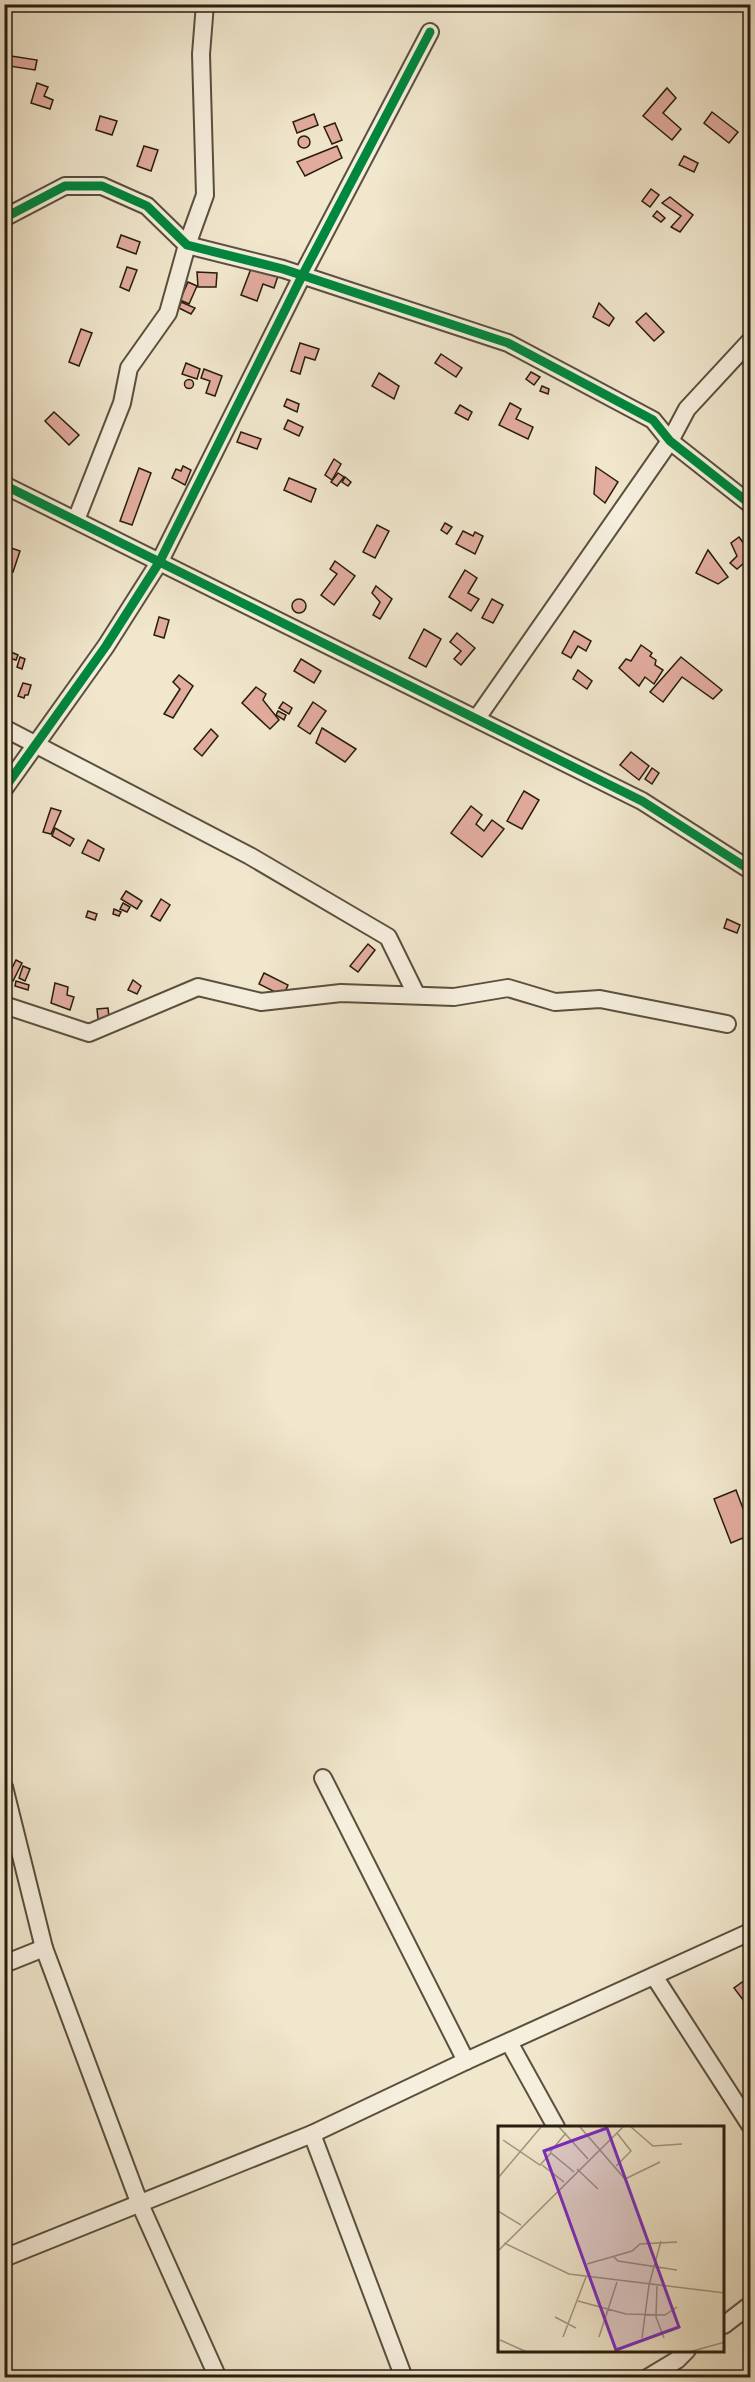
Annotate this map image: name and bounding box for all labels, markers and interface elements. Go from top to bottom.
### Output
inset map [498,2126,725,2352]

